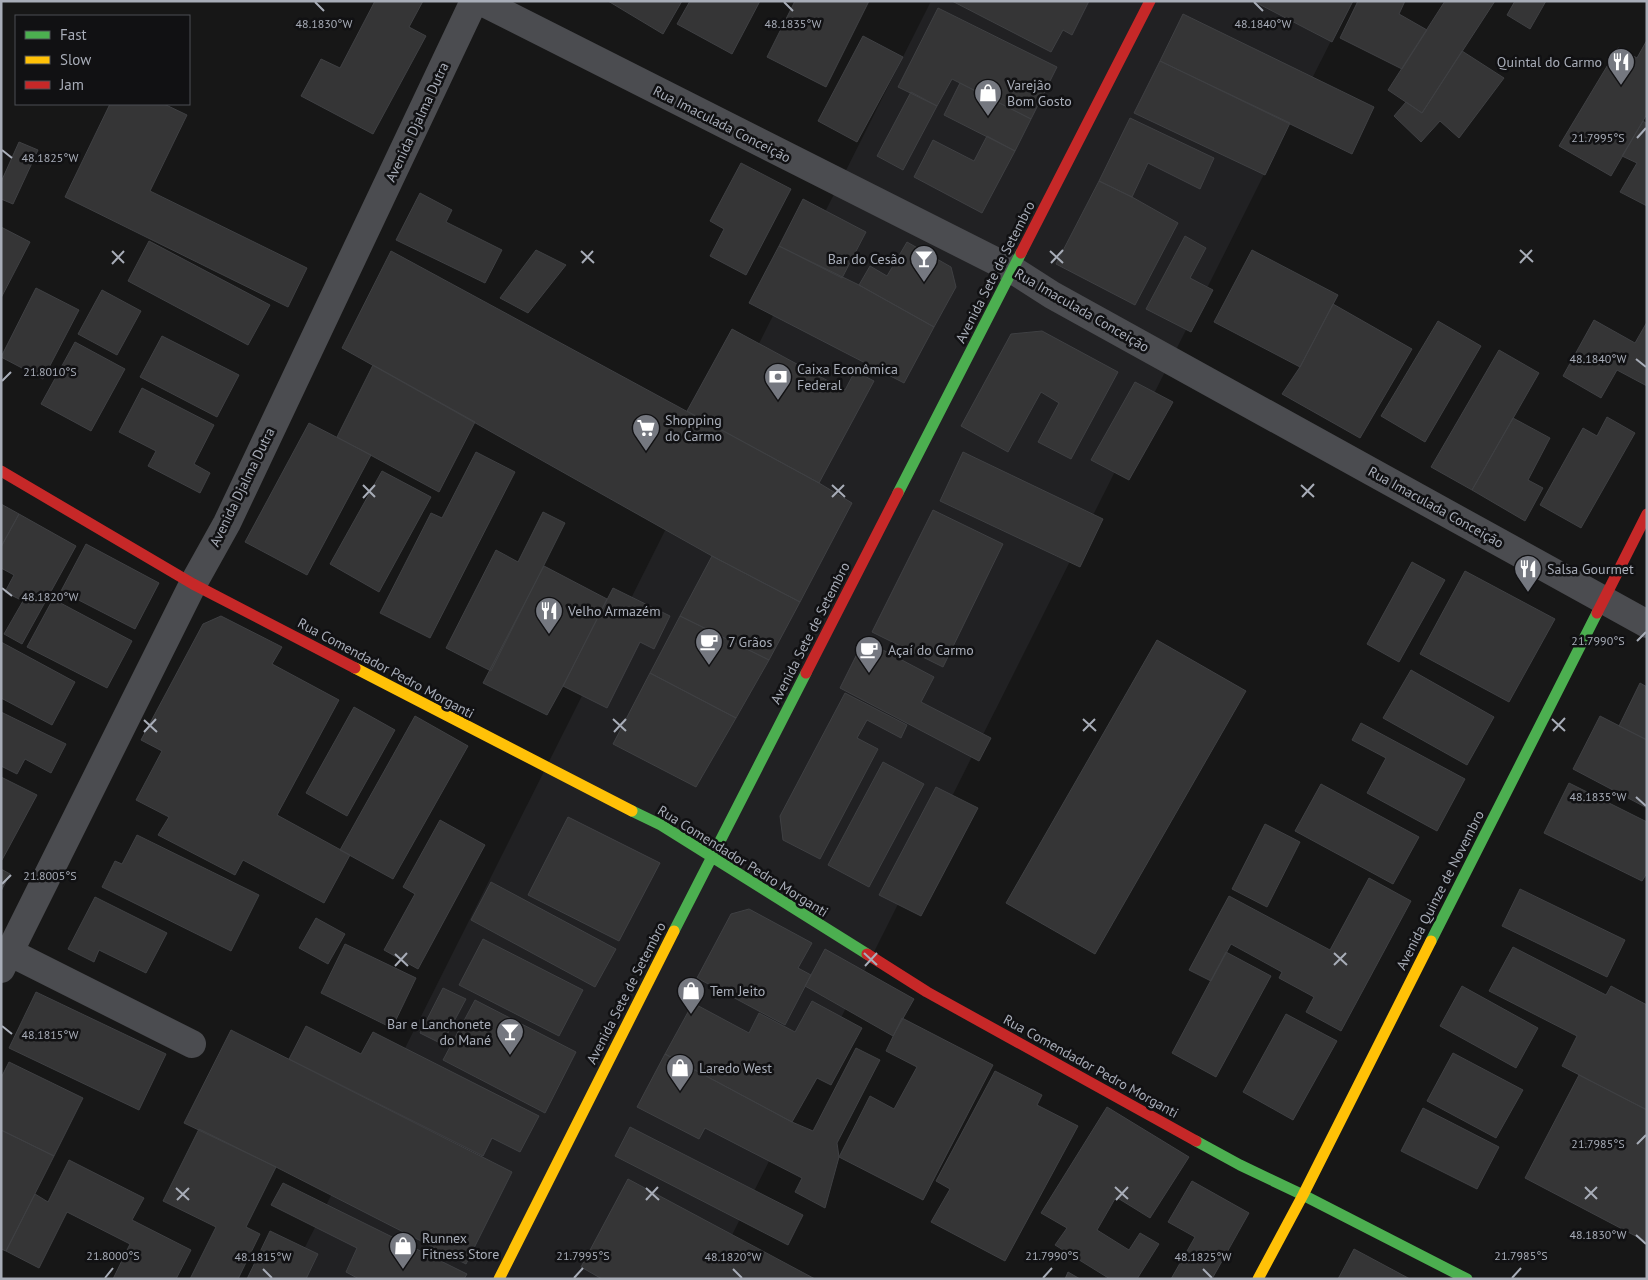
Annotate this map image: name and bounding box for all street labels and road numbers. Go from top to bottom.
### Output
street label: Avenida Djalma Dutra [381,59,453,185]
street label: Rua Imaculada Conceição [650,81,794,167]
street label: Avenida Sete de Setembro [951,198,1039,346]
street label: Rua Imaculada Conceição [1012,264,1152,356]
street label: Avenida Djalma Dutra [205,425,279,549]
street label: Rua Imaculada Conceição [1365,462,1507,552]
street label: Avenida Sete de Setembro [766,559,854,707]
street label: Rua Comendador Pedro Morganti [295,614,477,722]
street label: Rua Comendador Pedro Morganti [654,801,832,921]
street label: Avenida Quinze de Novembro [1392,807,1488,973]
street label: Avenida Sete de Setembro [582,919,670,1067]
street label: Rua Comendador Pedro Morganti [1000,1010,1182,1122]

